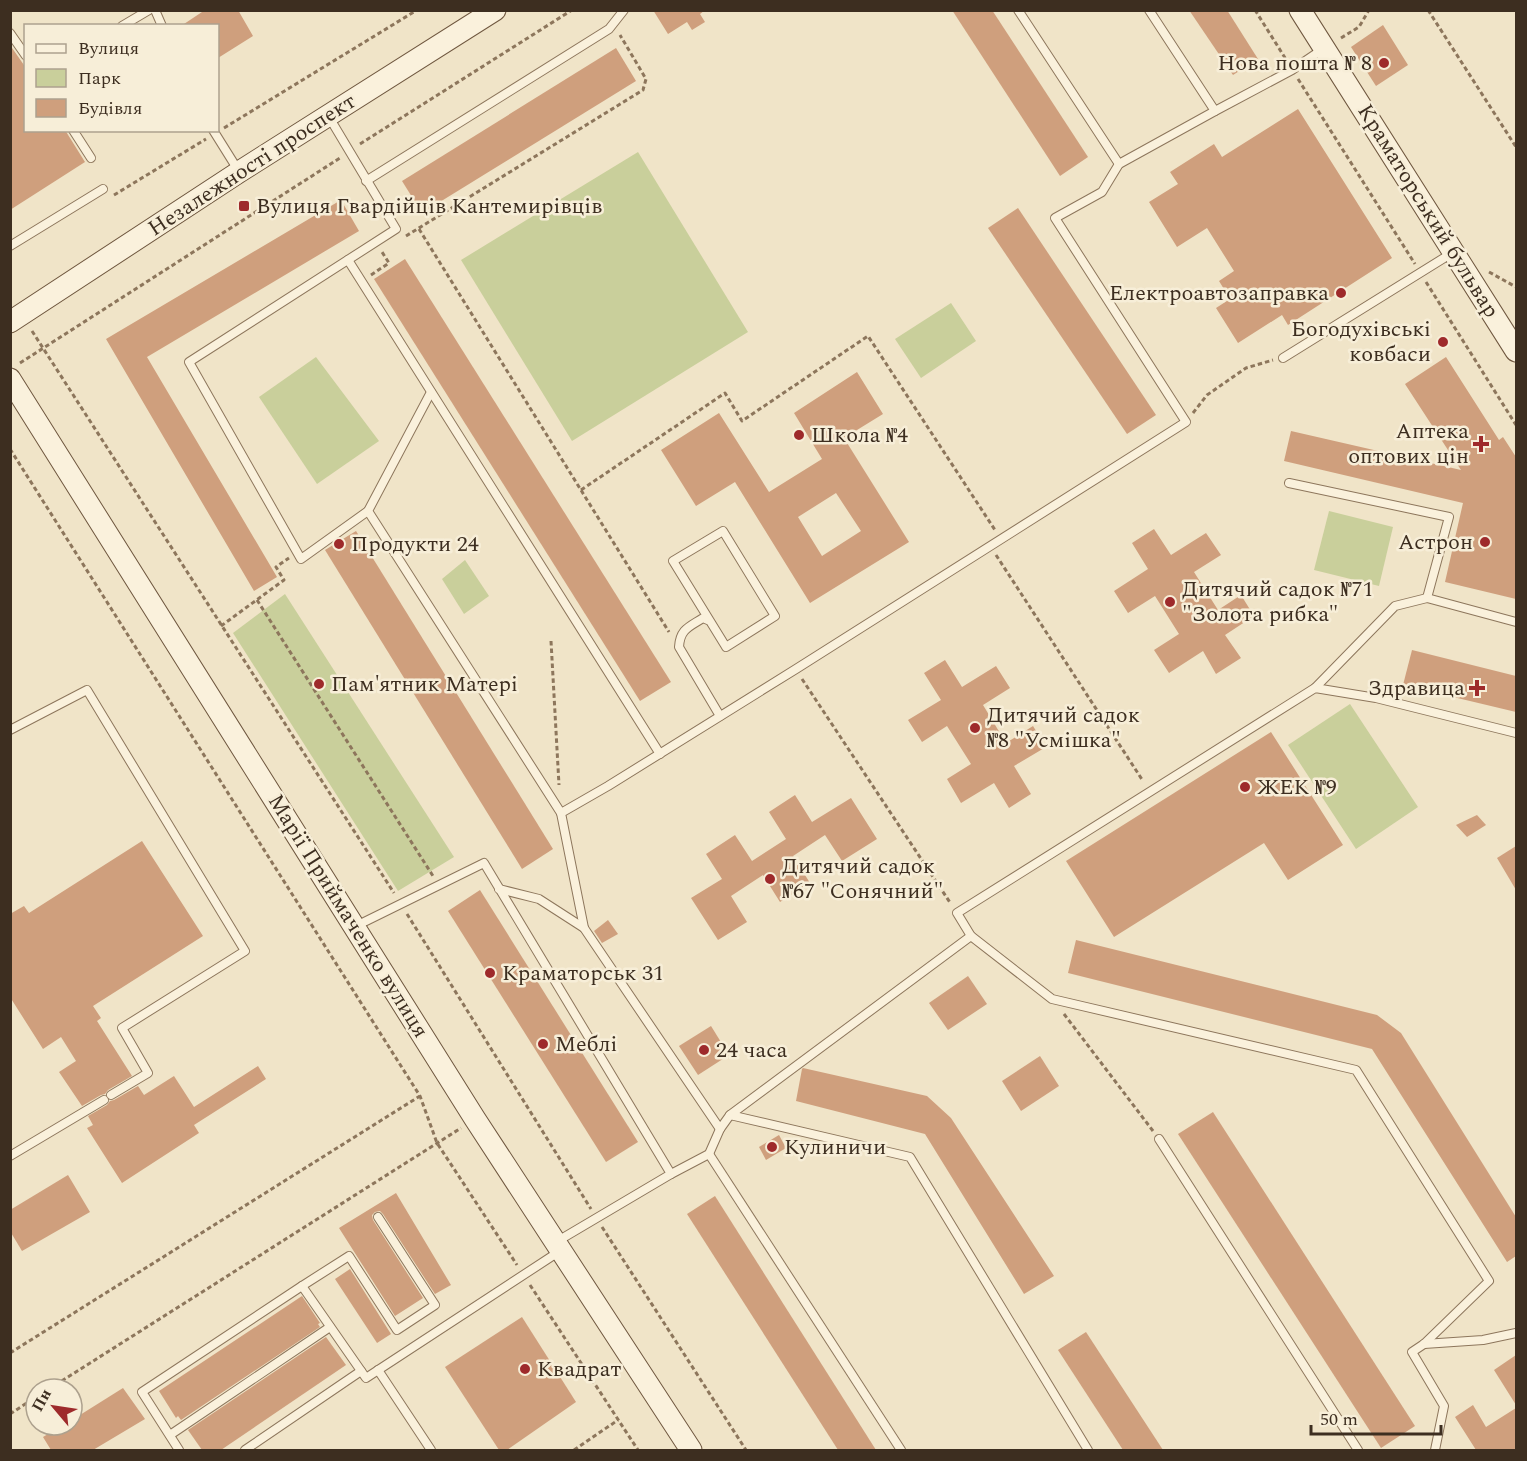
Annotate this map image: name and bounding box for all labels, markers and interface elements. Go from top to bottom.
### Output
legend [24,24,219,132]
text: Вулиця [78,35,139,62]
place label: Нова пошта № 8 [1217,47,1372,80]
marker: Нова пошта № 8 [1377,56,1391,70]
text: Парк [78,65,121,92]
street label: Незалежності проспект [141,85,363,245]
text: Будівля [78,95,142,122]
street label: Краматорський бульвар [1349,98,1507,324]
place label: Вулиця Гвардійців Кантемирівців [256,190,602,223]
marker: Вулиця Гвардійців Кантемирівців [237,199,251,213]
place label: Електроавтозаправка [1109,277,1329,310]
marker: Електроавтозаправка [1334,286,1348,300]
place label: Богодухівські ковбаси [1291,313,1431,371]
marker: Богодухівські ковбаси [1436,335,1450,349]
place label: Аптека оптових цін [1348,415,1469,473]
place label: Школа №4 [811,419,908,452]
marker: Школа №4 [792,428,806,442]
marker: Аптека оптових цін [1474,437,1488,451]
place label: Астрон [1398,526,1473,559]
place label: Продукти 24 [351,528,479,561]
marker: Астрон [1478,535,1492,549]
marker: Продукти 24 [332,537,346,551]
place label: Дитячий садок №71 "Золота рибка" [1182,573,1373,631]
marker: Дитячий садок №71 "Золота рибка" [1163,595,1177,609]
place label: Пам'ятник Матері [331,668,518,701]
place label: Здравица [1368,672,1465,705]
marker: Пам'ятник Матері [312,677,326,691]
marker: Здравица [1470,681,1484,695]
place label: Дитячий садок №8 "Усмішка" [987,699,1140,757]
marker: Дитячий садок №8 "Усмішка" [968,721,982,735]
place label: ЖЕК №9 [1257,771,1337,804]
marker: ЖЕК №9 [1238,780,1252,794]
street label: Марії Приймаченко вулиця [259,788,437,1044]
place label: Дитячий садок №67 "Сонячний" [782,850,944,908]
marker: Дитячий садок №67 "Сонячний" [763,872,777,886]
place label: Краматорськ 31 [502,957,664,990]
marker: Краматорськ 31 [483,966,497,980]
place label: Меблі [555,1028,617,1061]
place label: 24 часа [716,1034,788,1067]
marker: Меблі [536,1037,550,1051]
marker: 24 часа [697,1043,711,1057]
place label: Кулиничи [784,1131,886,1164]
marker: Кулиничи [765,1140,779,1154]
place label: Квадрат [537,1353,621,1386]
marker: Квадрат [518,1362,532,1376]
north arrow [24,1377,84,1437]
text: Пн [26,1384,58,1416]
scale bar [1311,1398,1442,1436]
text: 50 m [1320,1406,1358,1433]

